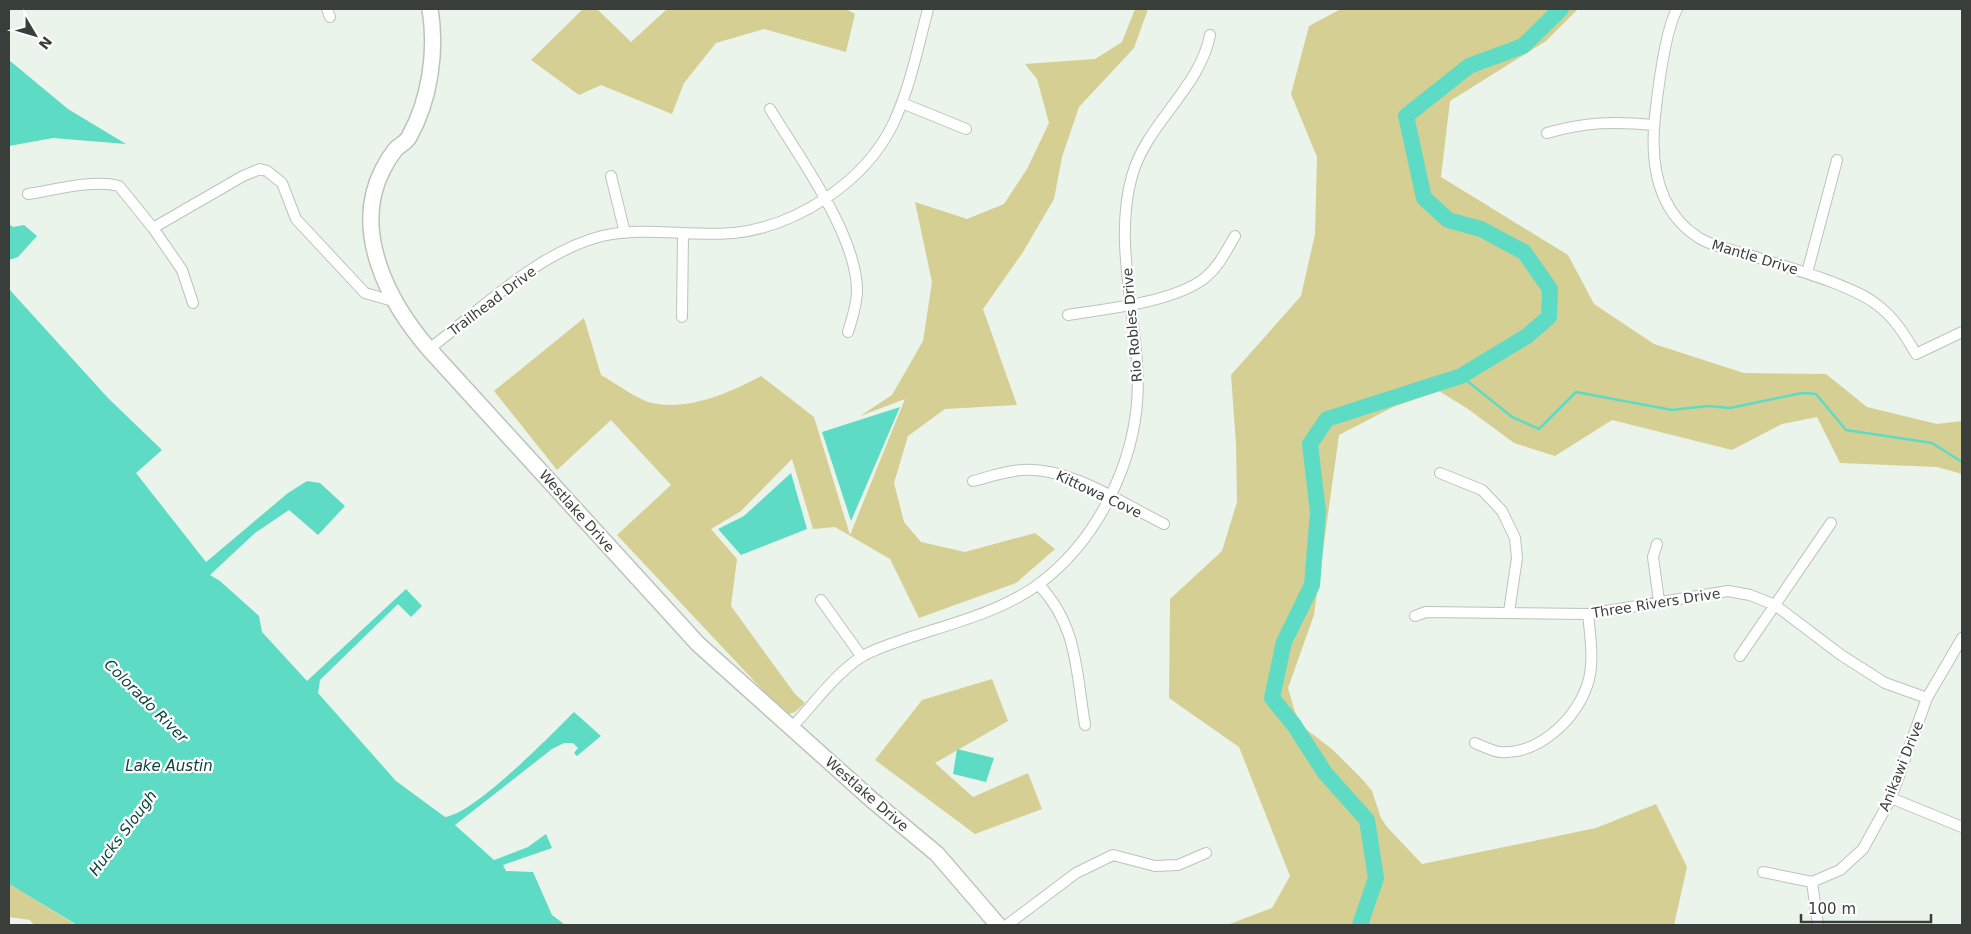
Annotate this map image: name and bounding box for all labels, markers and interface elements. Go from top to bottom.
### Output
north arrow [10,10,60,60]
text: N [35,33,55,53]
street label: Mantle Drive [1710,236,1800,278]
street label: Trailhead Drive [444,263,539,340]
street label: Rio Robles Drive [1119,267,1145,383]
street label: Westlake Drive [536,467,618,555]
street label: Kittowa Cove [1054,467,1144,521]
street label: Three Rivers Drive [1590,585,1721,621]
water label: Colorado River [101,656,192,747]
street label: Anikawi Drive [1876,719,1926,813]
street label: Westlake Drive [822,754,912,834]
water label: Lake Austin [125,757,213,775]
water label: Hucks Slough [85,787,161,879]
scale bar [1801,892,1931,924]
text: 100 m [1808,900,1856,918]

